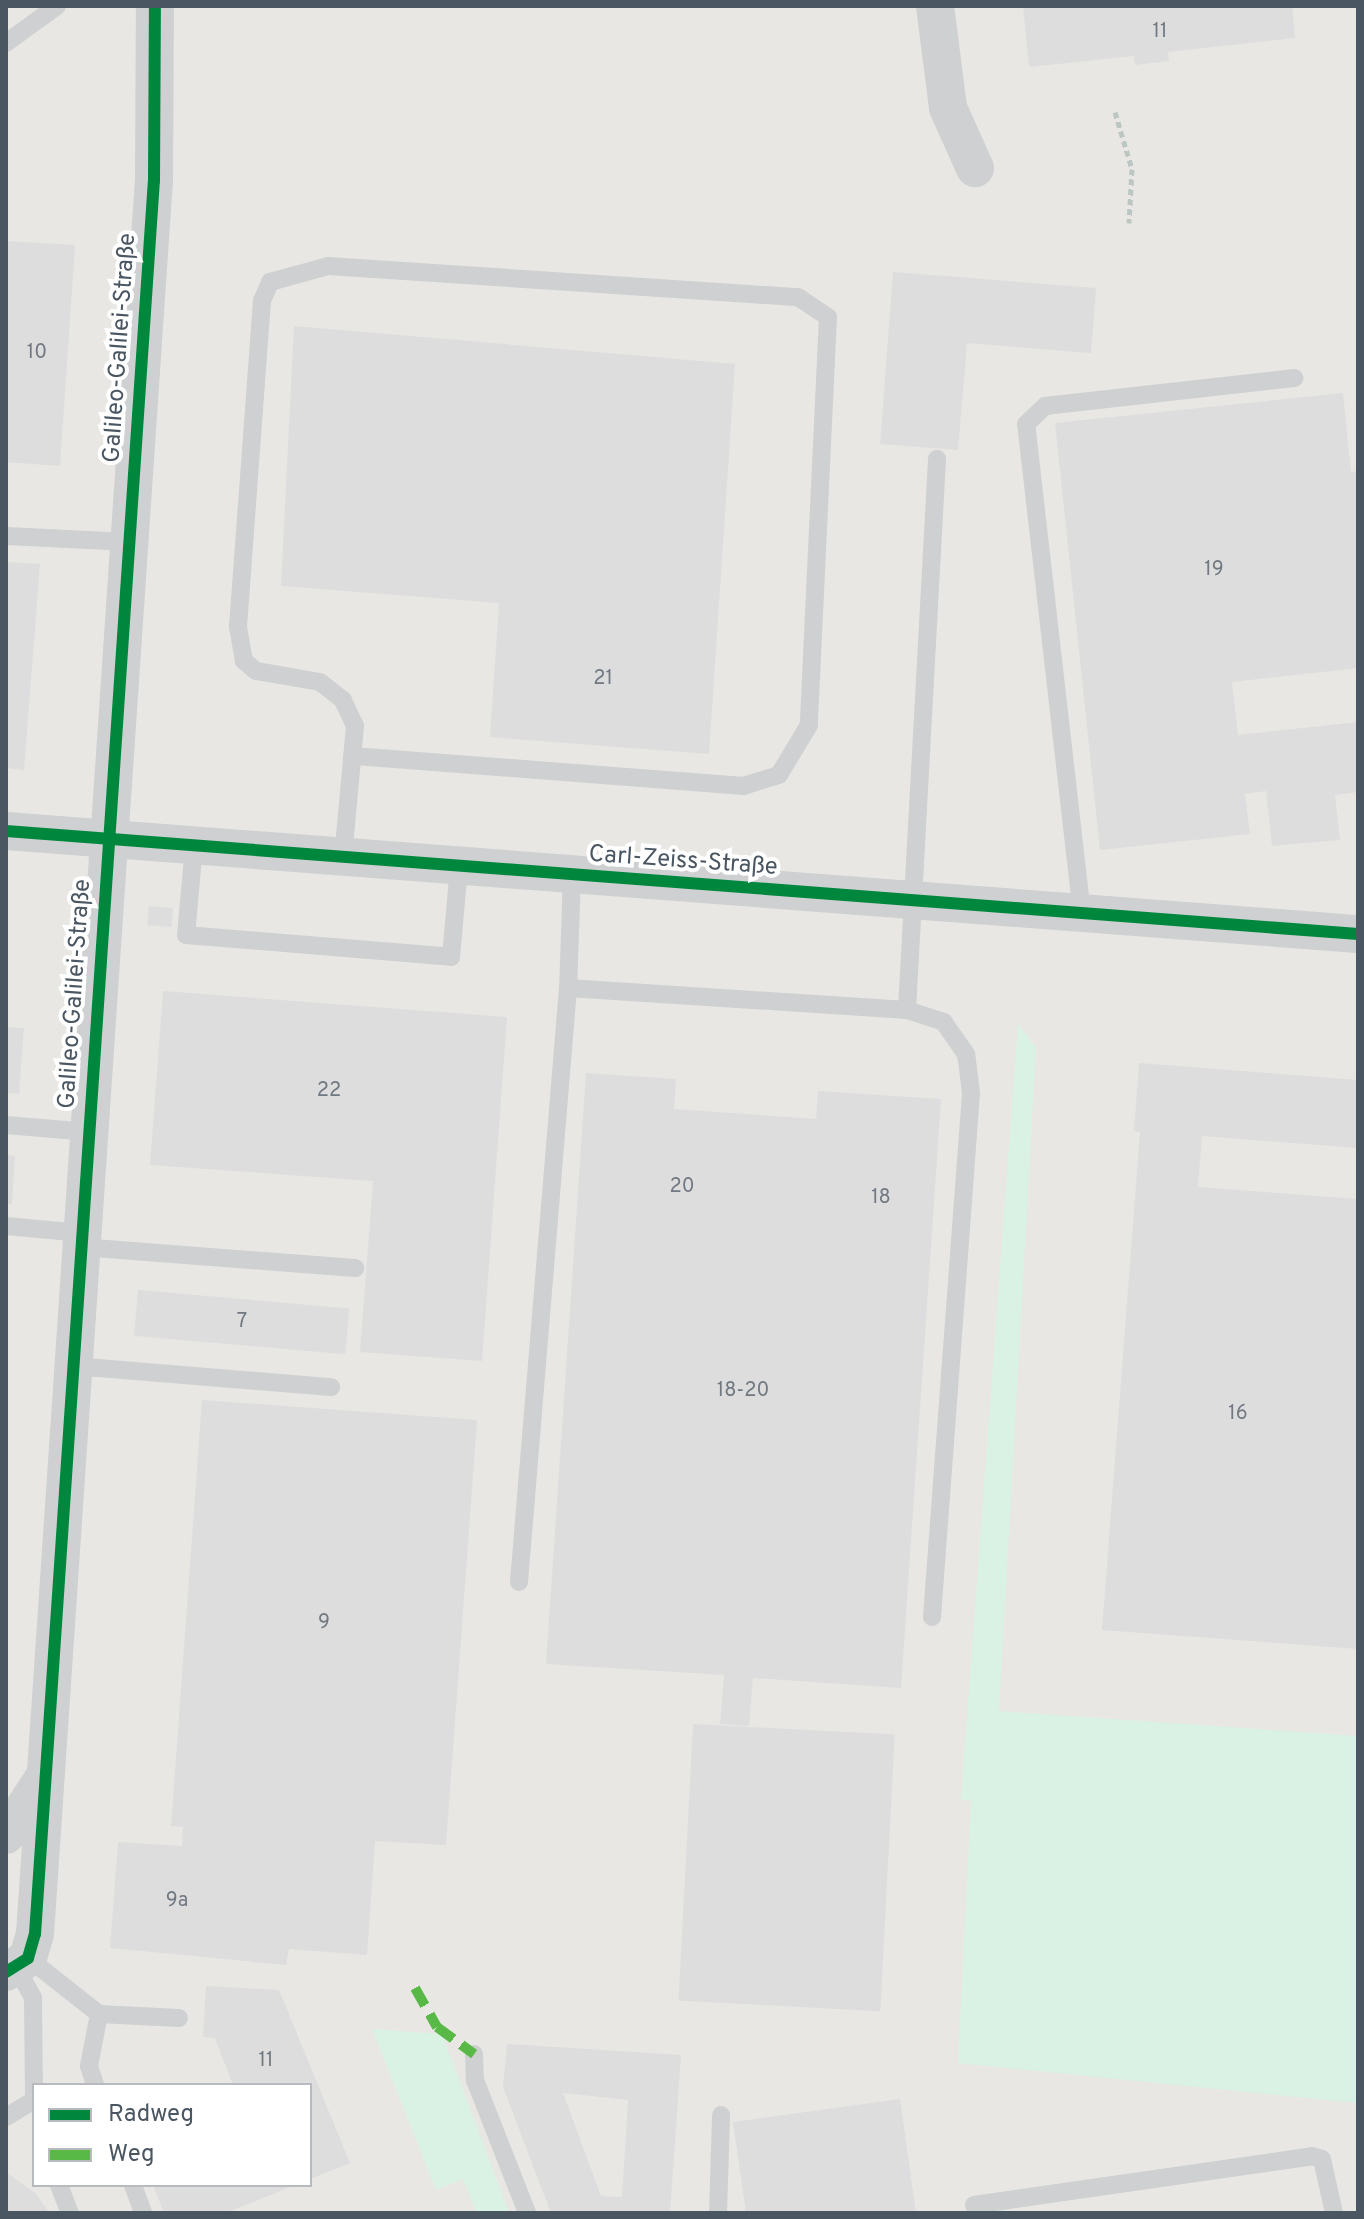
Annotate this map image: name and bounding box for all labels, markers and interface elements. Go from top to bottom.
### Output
house number: 11 [1153,20,1167,44]
street label: Galileo-Galilei-Straße [99,232,143,464]
house number: 10 [27,341,47,365]
house number: 19 [1204,558,1224,582]
house number: 21 [593,667,613,691]
street label: Carl-Zeiss-Straße [588,841,778,883]
street label: Galileo-Galilei-Straße [54,878,98,1110]
house number: 22 [317,1079,341,1103]
house number: 20 [669,1175,695,1199]
house number: 18 [871,1186,891,1210]
house number: 7 [237,1310,247,1334]
house number: 18-20 [717,1379,769,1403]
house number: 16 [1228,1402,1248,1426]
house number: 9 [318,1611,330,1635]
house number: 9a [166,1889,188,1913]
house number: 11 [259,2049,273,2073]
legend [32,2083,312,2187]
text: Radweg [108,2100,194,2130]
text: Weg [108,2140,155,2170]

